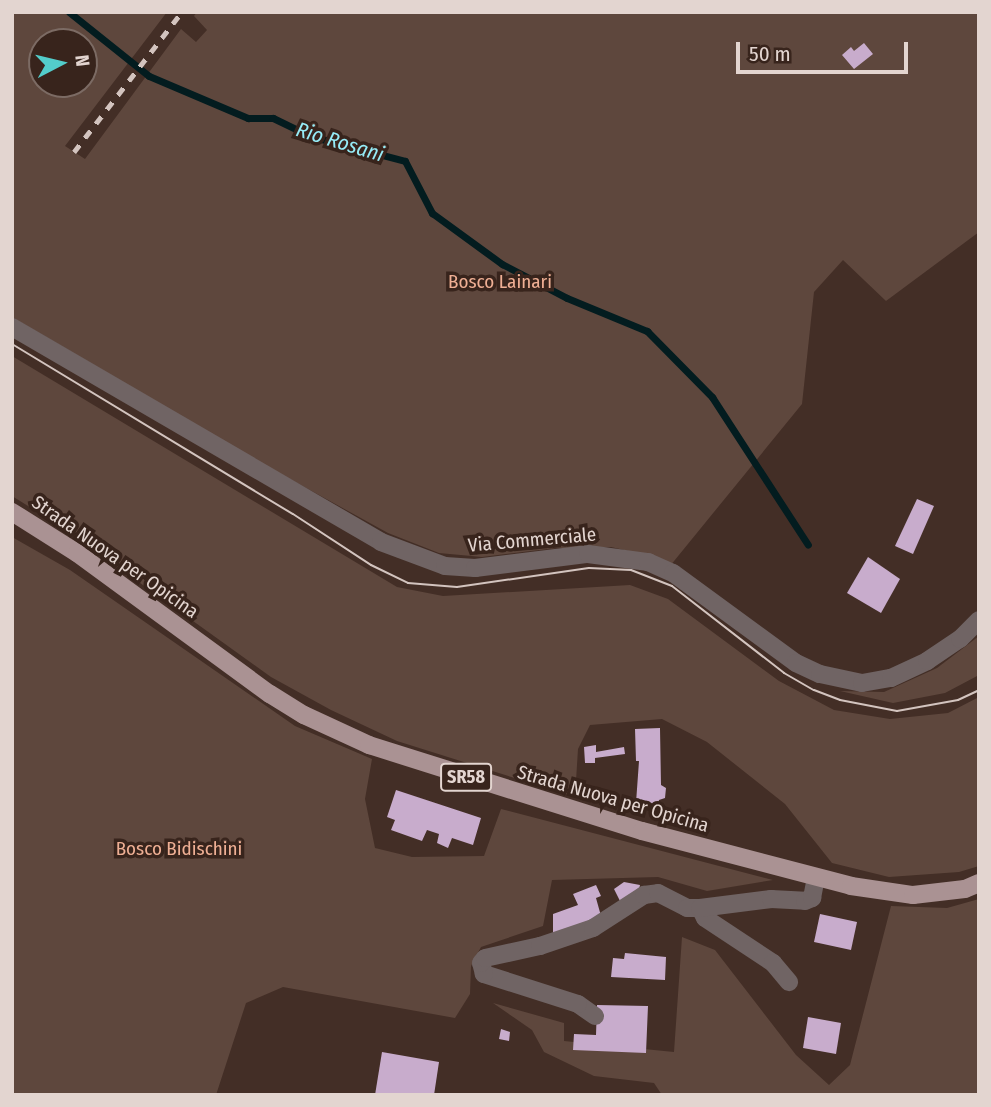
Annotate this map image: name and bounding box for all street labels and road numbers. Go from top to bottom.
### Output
street label: Strada Nuova per Opicina [27,491,203,623]
street label: Via Commerciale [467,523,597,557]
street label: Strada Nuova per Opicina [515,761,711,837]
road number: SR58 [440,762,492,792]

